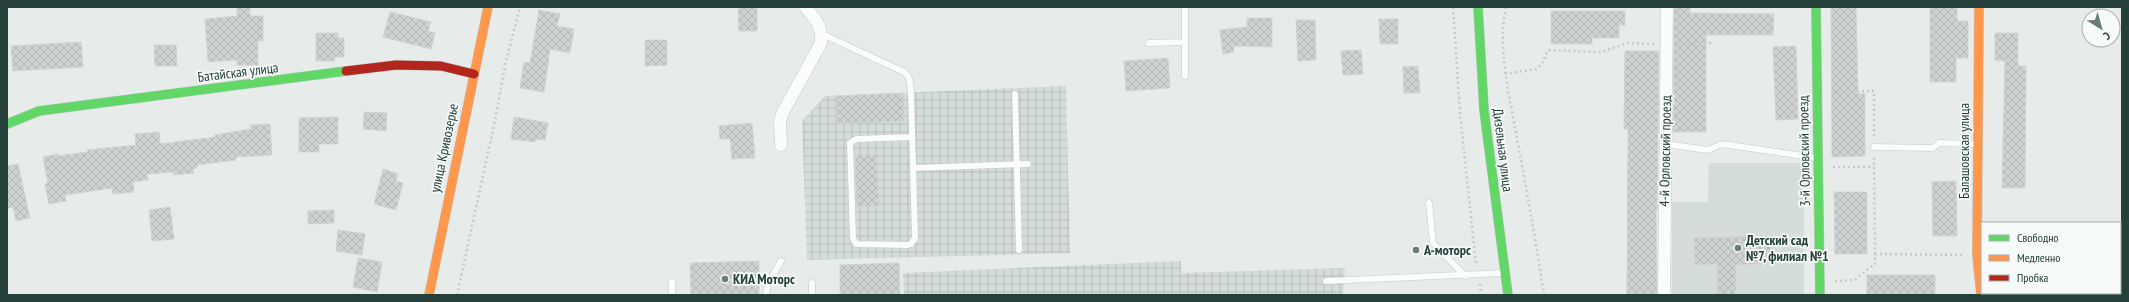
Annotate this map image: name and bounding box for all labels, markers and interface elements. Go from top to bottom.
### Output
north arrow [2081,8,2121,48]
text: С [2101,29,2113,43]
street label: Батайская улица [197,58,279,86]
street label: 4-й Орловский проезд [1655,95,1675,207]
street label: 3-й Орловский проезд [1794,95,1814,207]
street label: улица Кривозерье [426,102,462,194]
street label: Балашовская улица [1955,103,1973,199]
street label: Дизельная улица [1489,107,1517,193]
legend [1981,222,2121,294]
text: Свободно [2017,230,2059,245]
place label: Детский сад №7, филиал №1 [1746,231,1829,265]
place label: А-моторс [1423,241,1471,259]
marker: Детский сад №7, филиал №1 [1733,243,1743,253]
marker: А-моторс [1411,245,1421,255]
text: Медленно [2017,250,2060,265]
place label: КИА Моторс [733,270,795,288]
text: Пробка [2017,270,2049,285]
marker: КИА Моторс [720,274,730,284]

